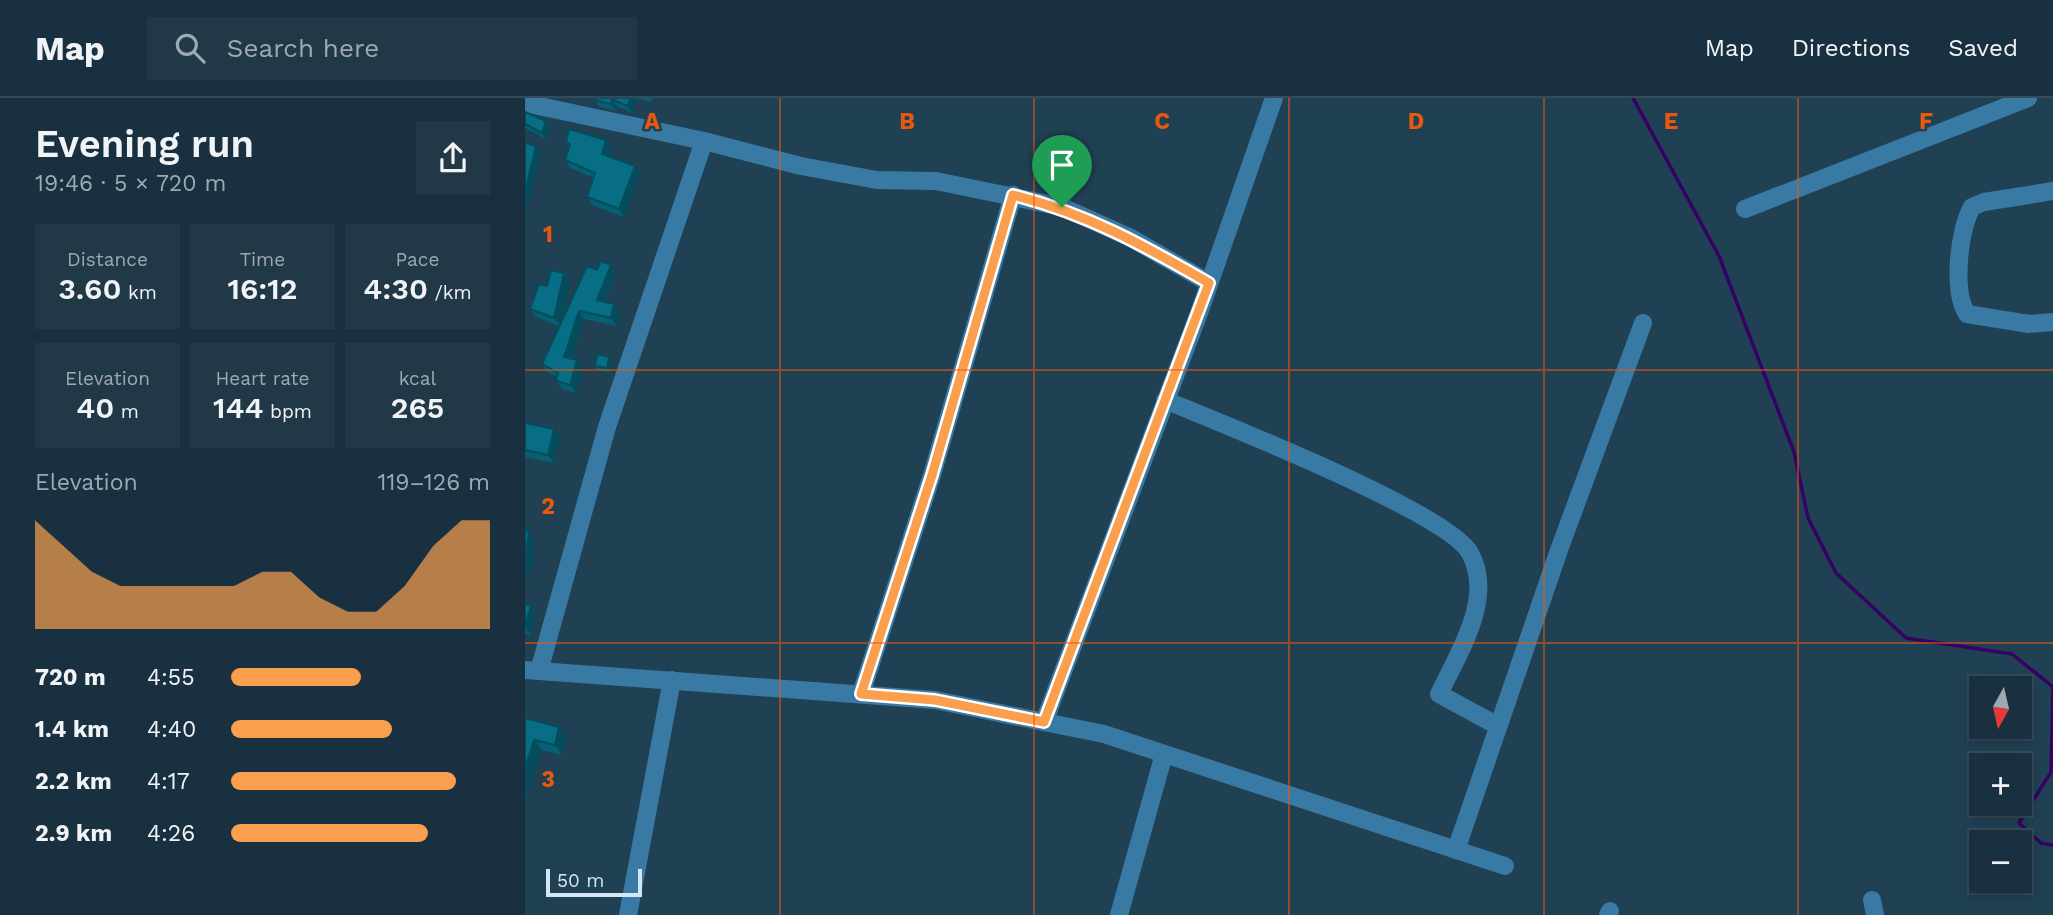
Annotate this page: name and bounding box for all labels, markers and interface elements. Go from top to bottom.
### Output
search box [147,17,637,80]
text: Map [35,29,105,68]
icon: search [171,29,209,67]
text: Search here [227,33,379,63]
text: Map [1705,34,1754,62]
text: Directions [1792,34,1910,62]
text: Saved [1948,34,2018,62]
text: A [644,108,660,135]
text: B [899,108,915,135]
text: C [1154,108,1170,135]
text: D [1408,108,1424,135]
text: E [1664,108,1678,135]
text: F [1919,108,1933,135]
button: share [416,121,490,195]
text: Evening run [35,122,254,166]
pin [1032,135,1092,207]
icon: arrive [1043,146,1081,184]
text: 19:46 · 5 × 720 m [35,170,226,197]
text: 1 [543,221,553,248]
text: Distance [67,248,148,271]
text: Time [240,248,285,271]
text: Pace [396,248,439,271]
text: 3.60 [58,271,121,306]
text: 16:12 [227,271,298,306]
text: 4:30 [363,271,428,306]
text: km [121,281,157,304]
text: /km [428,281,472,304]
text: Elevation [65,367,150,390]
text: Heart rate [216,367,309,390]
text: kcal [399,367,436,390]
text: 40 [76,390,114,425]
text: 144 [213,390,264,425]
text: 265 [391,390,444,425]
text: m [114,400,139,423]
text: bpm [264,400,312,423]
text: Elevation [35,469,138,496]
text: 119–126 m [377,469,490,496]
text: 2 [541,493,555,520]
text: 720 m [35,664,106,691]
text: 4:55 [147,664,195,691]
north arrow [1969,676,2032,738]
map controls [1969,676,2032,893]
text: 1.4 km [35,716,109,743]
text: 4:40 [147,716,196,743]
button: + [1969,753,2032,816]
text: 3 [541,766,555,793]
text: 2.2 km [35,768,112,795]
text: 4:17 [147,768,190,795]
text: 2.9 km [35,820,112,847]
text: 4:26 [147,820,195,847]
button: − [1969,830,2032,893]
scale bar [546,866,642,898]
text: 50 m [557,869,604,892]

